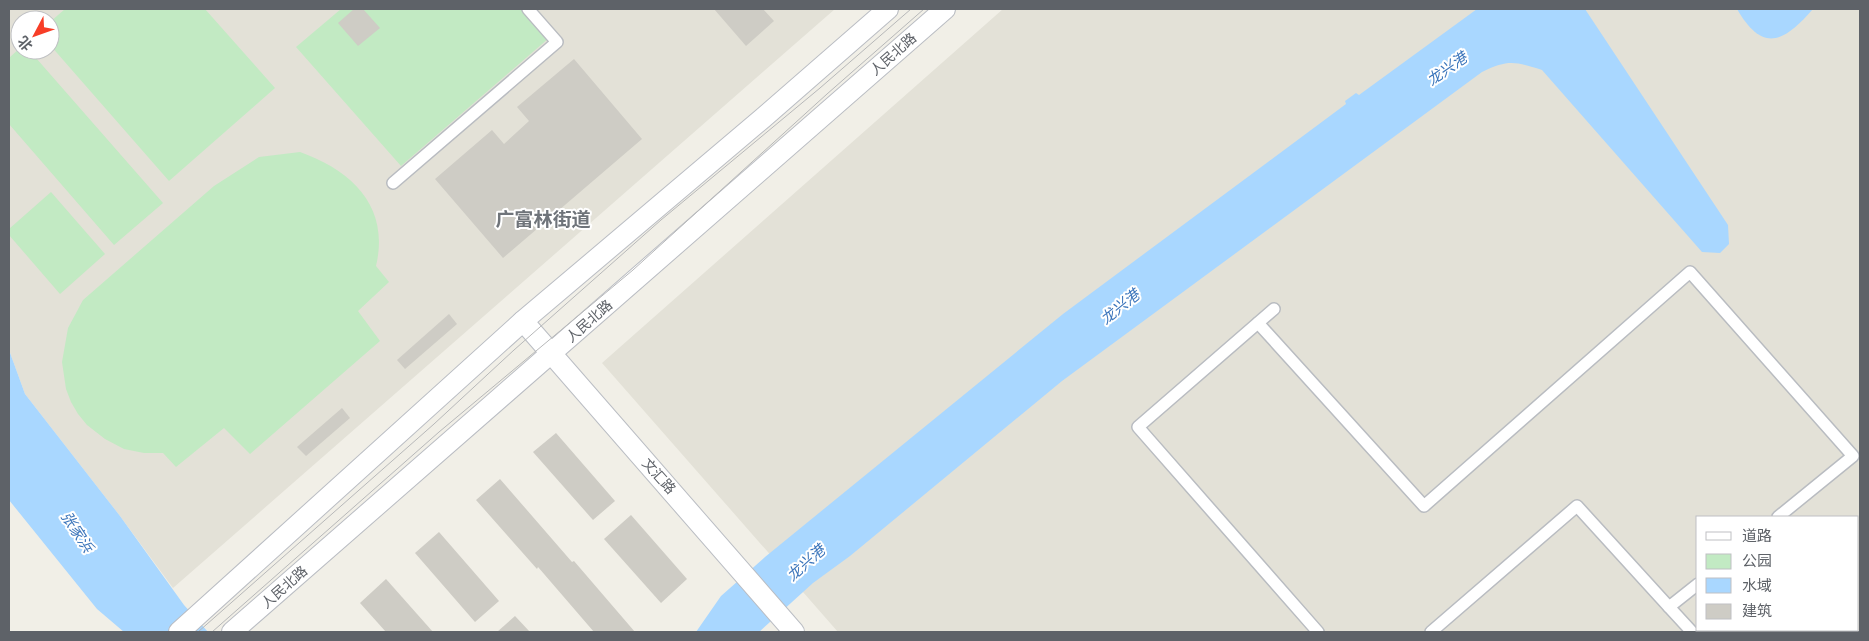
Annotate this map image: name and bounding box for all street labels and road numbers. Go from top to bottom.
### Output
street label: 人民北路 [867,30,919,78]
street label: 人民北路 [563,297,615,345]
street label: 文汇路 [639,455,679,497]
street label: 人民北路 [258,563,310,611]

